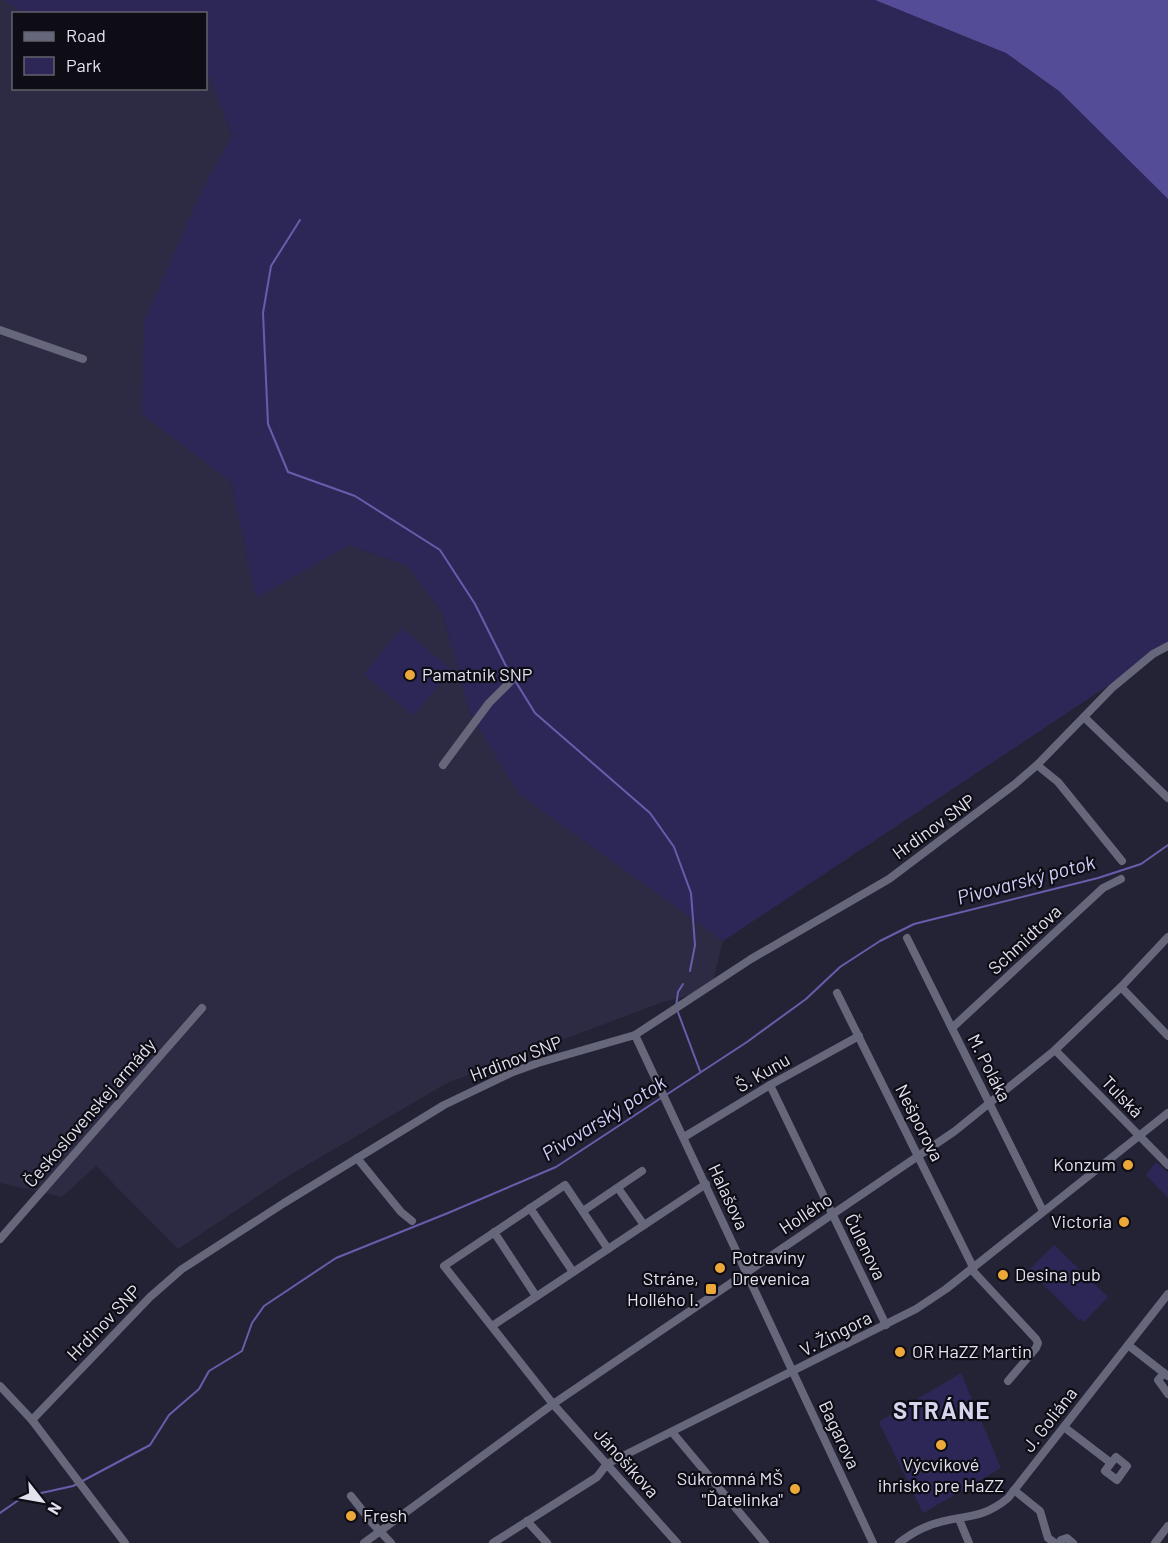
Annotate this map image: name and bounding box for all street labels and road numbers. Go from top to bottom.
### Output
street label: Hrdinov SNP [888,789,979,864]
street label: Schmidtova [983,900,1066,979]
street label: Hrdinov SNP [466,1030,565,1086]
street label: M. Poláka [964,1030,1016,1105]
street label: Československej armády [19,1033,160,1191]
street label: Š. Kunu [732,1048,793,1096]
street label: Tulská [1097,1071,1148,1122]
street label: Nešporova [891,1080,949,1165]
street label: Halašova [704,1160,754,1233]
street label: Hollého [775,1188,836,1238]
street label: Čulenova [840,1210,891,1283]
street label: Hrdinov SNP [62,1280,145,1365]
street label: V. Žingora [796,1306,875,1360]
street label: J. Goliána [1017,1383,1081,1456]
street label: Bagarova [815,1397,865,1472]
street label: Jánošíkova [589,1423,664,1502]

